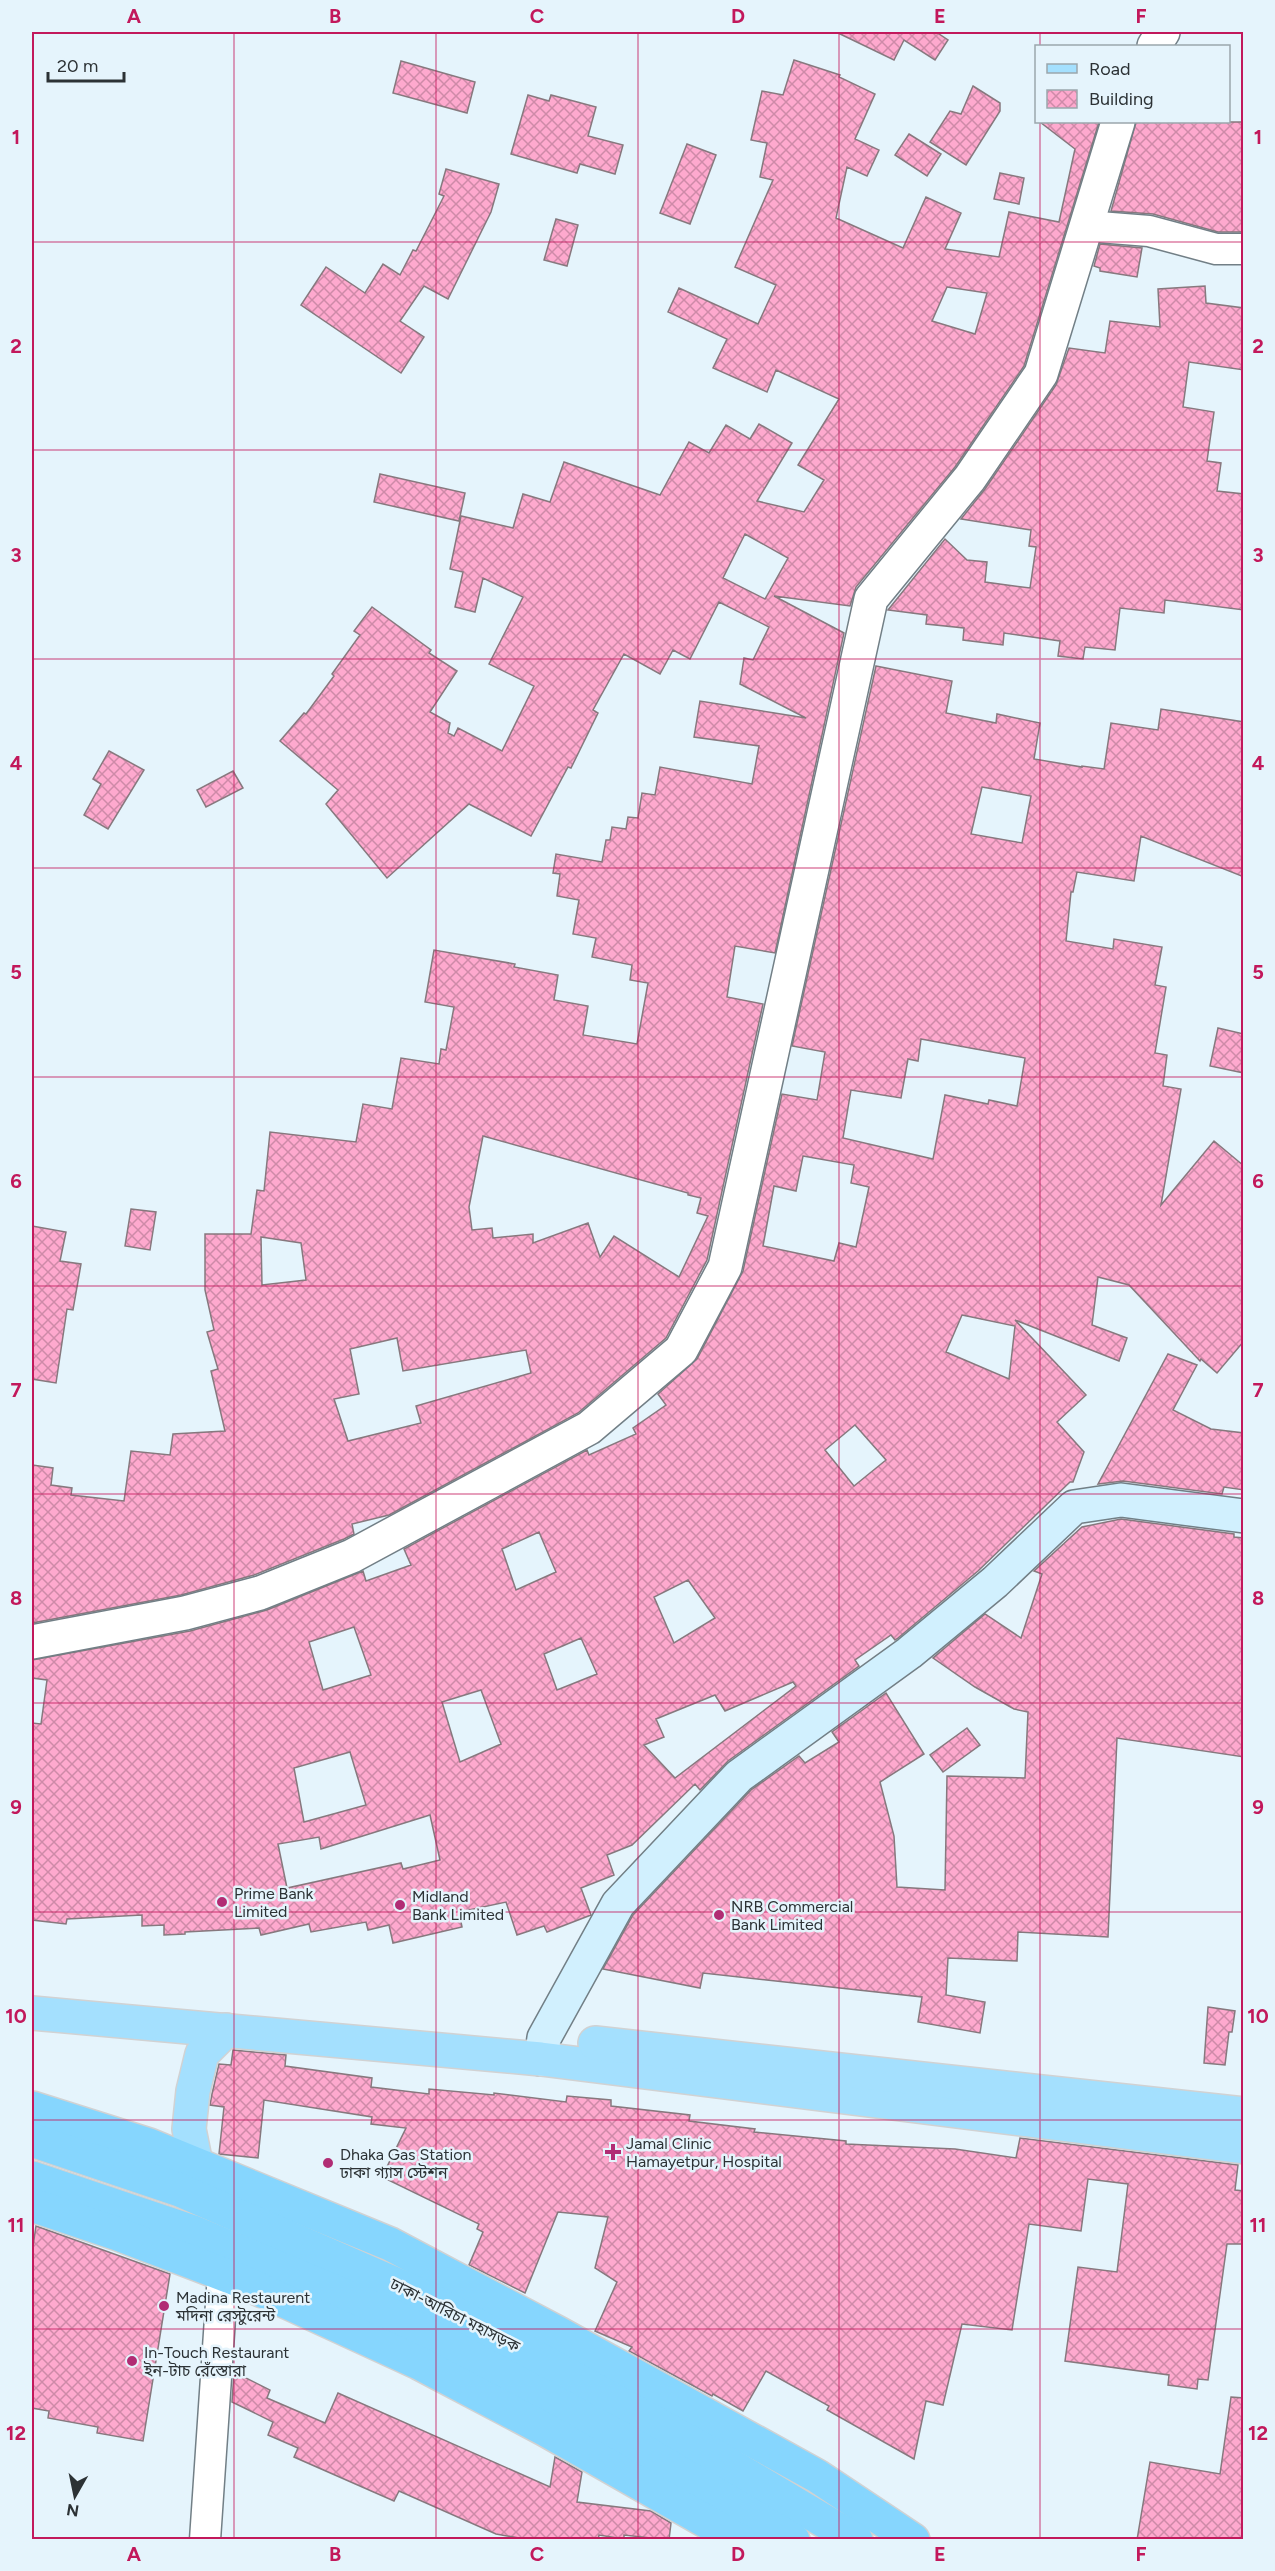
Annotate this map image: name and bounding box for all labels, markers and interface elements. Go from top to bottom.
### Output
text: A [127,4,142,28]
text: B [329,4,341,28]
text: C [530,4,544,28]
text: D [731,4,745,28]
text: E [934,4,946,28]
text: F [1135,4,1147,28]
scale bar [48,45,124,83]
legend [1035,45,1230,123]
text: 20 m [57,55,98,77]
text: Road [1089,58,1130,80]
text: Building [1089,88,1154,110]
text: 1 [12,125,20,149]
text: 1 [1254,125,1262,149]
text: 2 [10,334,22,358]
text: 2 [1252,334,1264,358]
text: 3 [10,543,22,567]
text: 3 [1252,543,1264,567]
text: 4 [10,751,23,775]
text: 4 [1252,751,1265,775]
text: 5 [10,960,22,984]
text: 5 [1252,960,1264,984]
text: 6 [10,1169,22,1193]
text: 6 [1252,1169,1264,1193]
text: 7 [10,1378,22,1402]
text: 7 [1252,1378,1264,1402]
text: 8 [10,1586,22,1610]
text: 8 [1252,1586,1264,1610]
text: 9 [10,1795,22,1819]
text: 9 [1252,1795,1264,1819]
place label: Prime Bank Limited [234,1884,313,1921]
place label: Midland Bank Limited [412,1887,504,1924]
marker: Prime Bank Limited [215,1895,229,1909]
place label: NRB Commercial Bank Limited [731,1897,853,1934]
marker: Midland Bank Limited [393,1898,407,1912]
marker: NRB Commercial Bank Limited [712,1908,726,1922]
text: 10 [5,2004,27,2028]
text: 10 [1247,2004,1269,2028]
place label: Jamal Clinic Hamayetpur, Hospital [626,2134,782,2171]
marker: Jamal Clinic Hamayetpur, Hospital [604,2143,622,2161]
place label: Dhaka Gas Station ঢাকা গ্যাস স্টেশন [339,2145,472,2182]
marker: Dhaka Gas Station ঢাকা গ্যাস স্টেশন [321,2156,335,2170]
text: 11 [8,2213,24,2237]
text: 11 [1250,2213,1266,2237]
street label: ঢাকা-আরিচা মহাসড়ক [386,2274,524,2356]
place label: Madina Restaurent মদিনা রেস্টুরেন্ট [175,2288,310,2325]
marker: Madina Restaurent মদিনা রেস্টুরেন্ট [157,2299,171,2313]
place label: In-Touch Restaurant ইন-টাচ রেঁস্তোরা [143,2343,289,2380]
marker: In-Touch Restaurant ইন-টাচ রেঁস্তোরা [125,2354,139,2368]
text: 12 [6,2421,26,2445]
text: 12 [1248,2421,1268,2445]
north arrow [45,2466,105,2526]
text: N [65,2500,80,2521]
text: A [127,2542,142,2566]
text: B [329,2542,341,2566]
text: C [530,2542,544,2566]
text: D [731,2542,745,2566]
text: E [934,2542,946,2566]
text: F [1135,2542,1147,2566]

